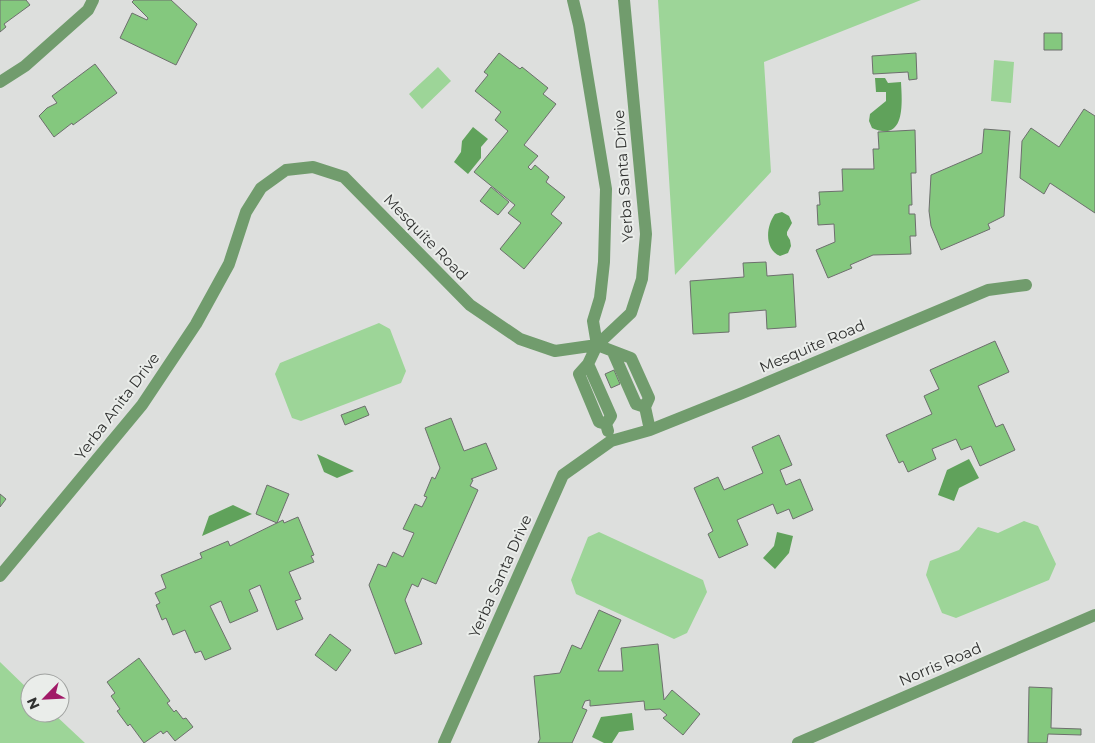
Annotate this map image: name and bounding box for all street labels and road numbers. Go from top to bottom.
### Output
street label: Yerba Santa Drive [609,109,637,243]
street label: Mesquite Road [380,190,472,284]
street label: Mesquite Road [756,315,868,377]
street label: Yerba Anita Drive [71,349,163,463]
street label: Yerba Santa Drive [464,512,536,640]
street label: Norris Road [896,638,984,690]

